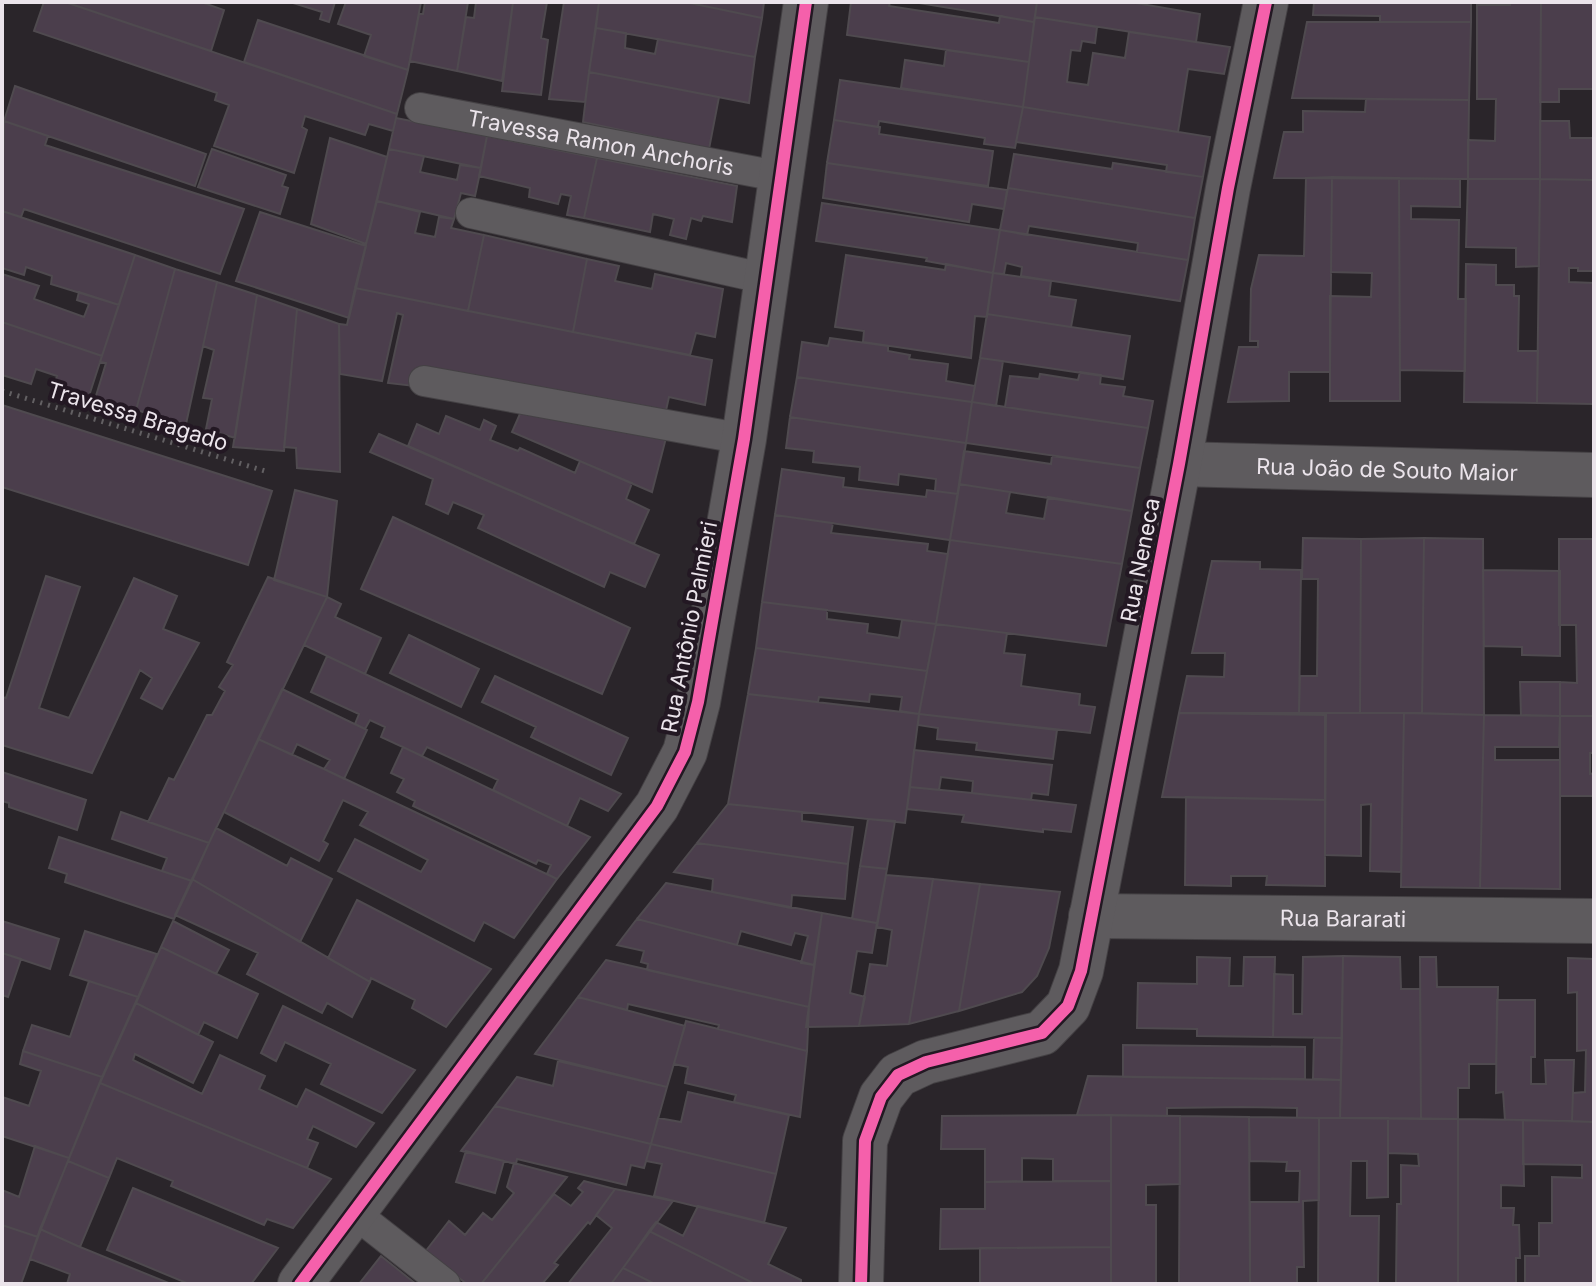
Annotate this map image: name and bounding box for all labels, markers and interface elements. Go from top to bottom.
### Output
street label: Travessa Ramon Anchoris [465,104,736,181]
street label: Travessa Bragado [45,376,231,456]
street label: Rua João de Souto Maior [1256,453,1518,486]
street label: Rua Neneca [1115,496,1165,624]
street label: Rua Antônio Palmieri [656,519,722,735]
street label: Rua Bararati [1280,905,1406,932]

